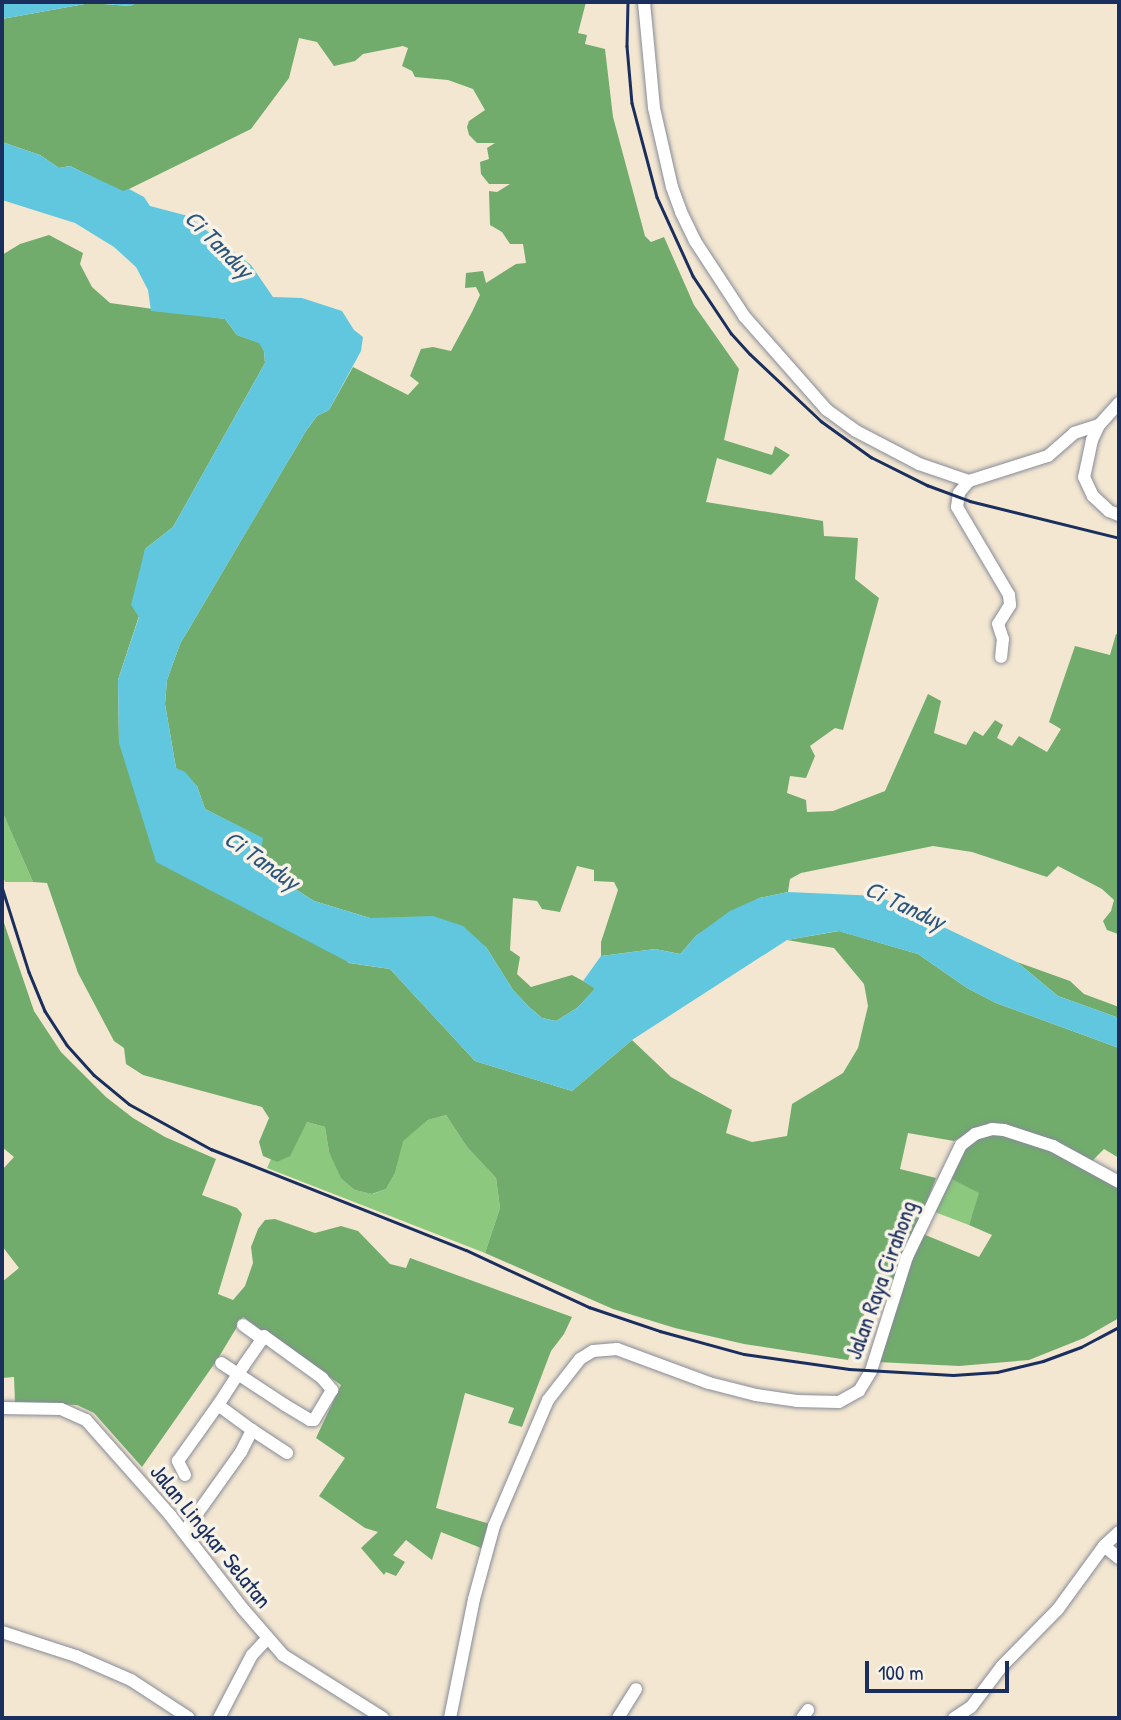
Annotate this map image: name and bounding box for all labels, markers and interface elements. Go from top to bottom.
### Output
water label: Ci Tanduy [179,204,259,284]
water label: Ci Tanduy [219,824,305,896]
water label: Ci Tanduy [861,874,949,936]
street label: Jalan Raya Cirahong [839,1197,923,1363]
street label: Jalan Lingkar Selatan [144,1458,278,1614]
scale bar [869,1646,1012,1690]
text: 100 m [878,1658,924,1687]

